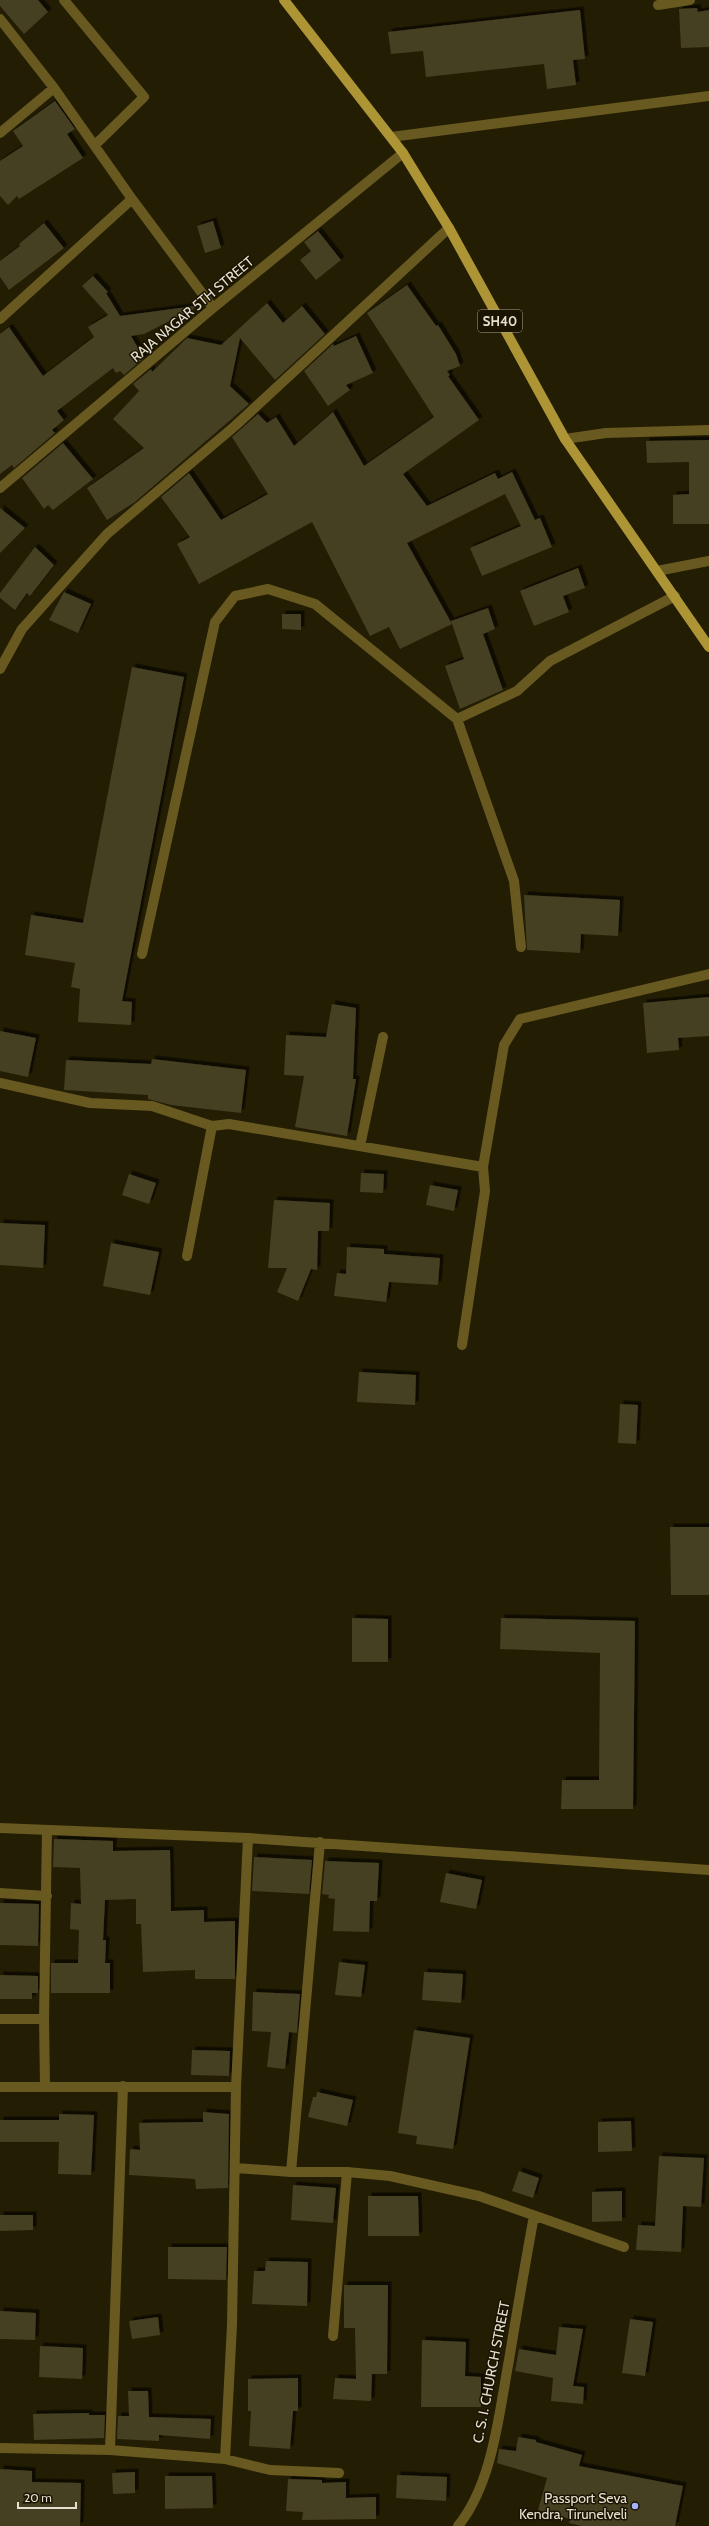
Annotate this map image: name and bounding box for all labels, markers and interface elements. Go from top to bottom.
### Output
street label: RAJA NAGAR 5TH STREET [127,252,258,366]
road number: SH40 [478,310,522,332]
street label: C. S. I. CHURCH STREET [468,2299,514,2445]
scale bar [18,2484,76,2510]
place label: Passport Seva Kendra, Tirunelveli [519,2489,627,2523]
text: 20 m [24,2490,52,2505]
marker: Passport Seva Kendra, Tirunelveli [630,2501,640,2511]

